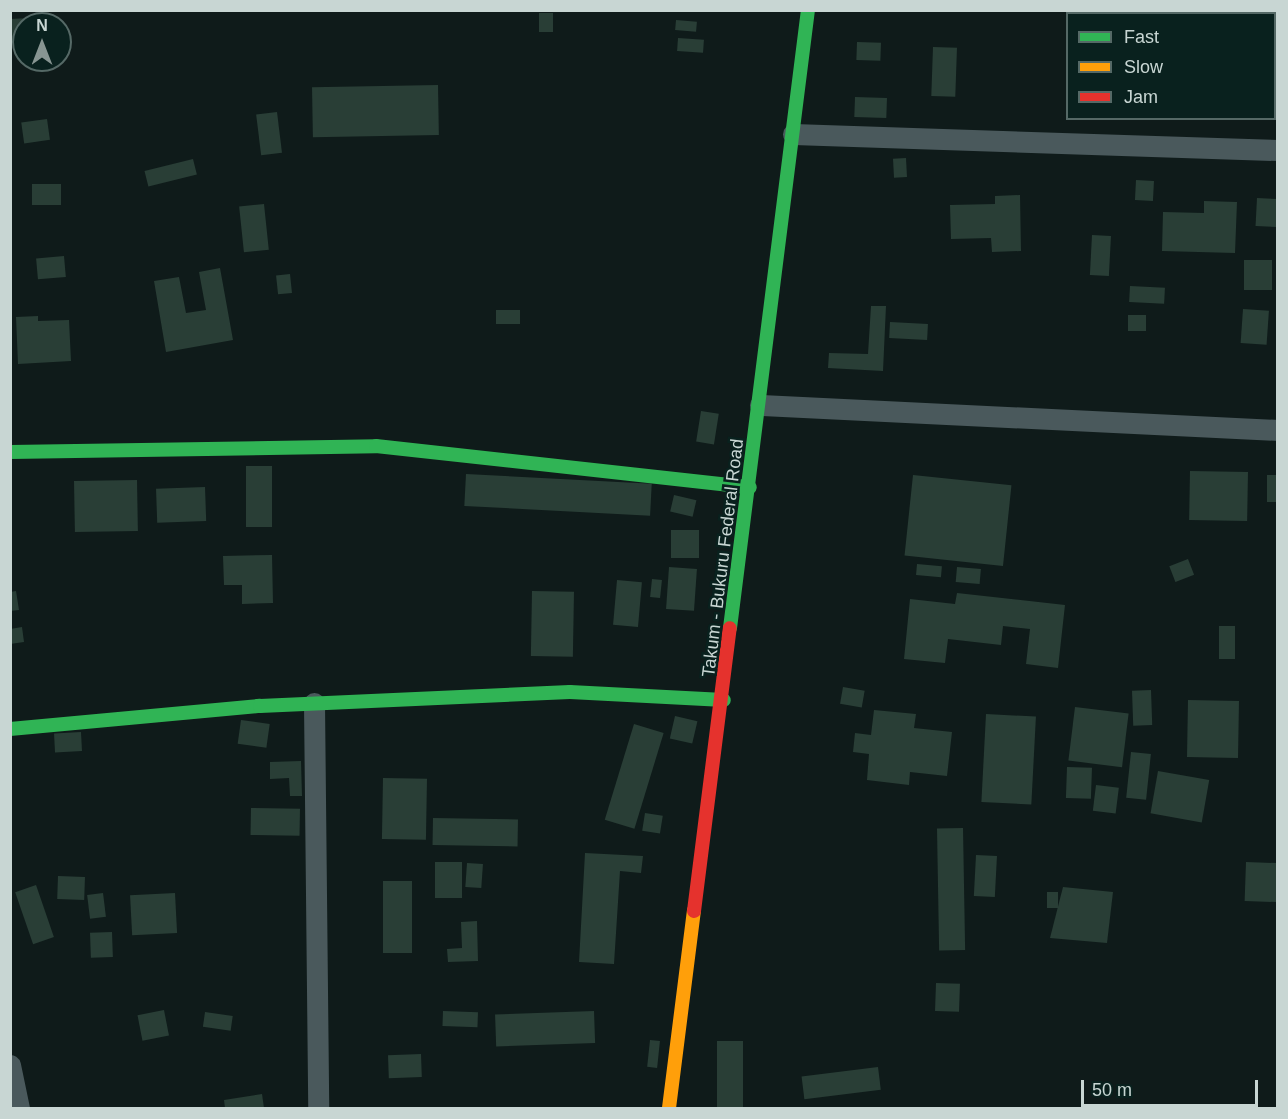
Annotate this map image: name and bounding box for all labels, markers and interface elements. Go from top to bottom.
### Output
north arrow [12,12,72,72]
legend [1066,12,1276,120]
text: N [36,17,48,34]
text: Fast [1124,27,1159,47]
text: Slow [1124,57,1163,77]
text: Jam [1124,87,1158,107]
street label: Takum - Bukuru Federal Road [698,438,748,678]
scale bar [1084,1068,1261,1106]
text: 50 m [1092,1080,1132,1100]

